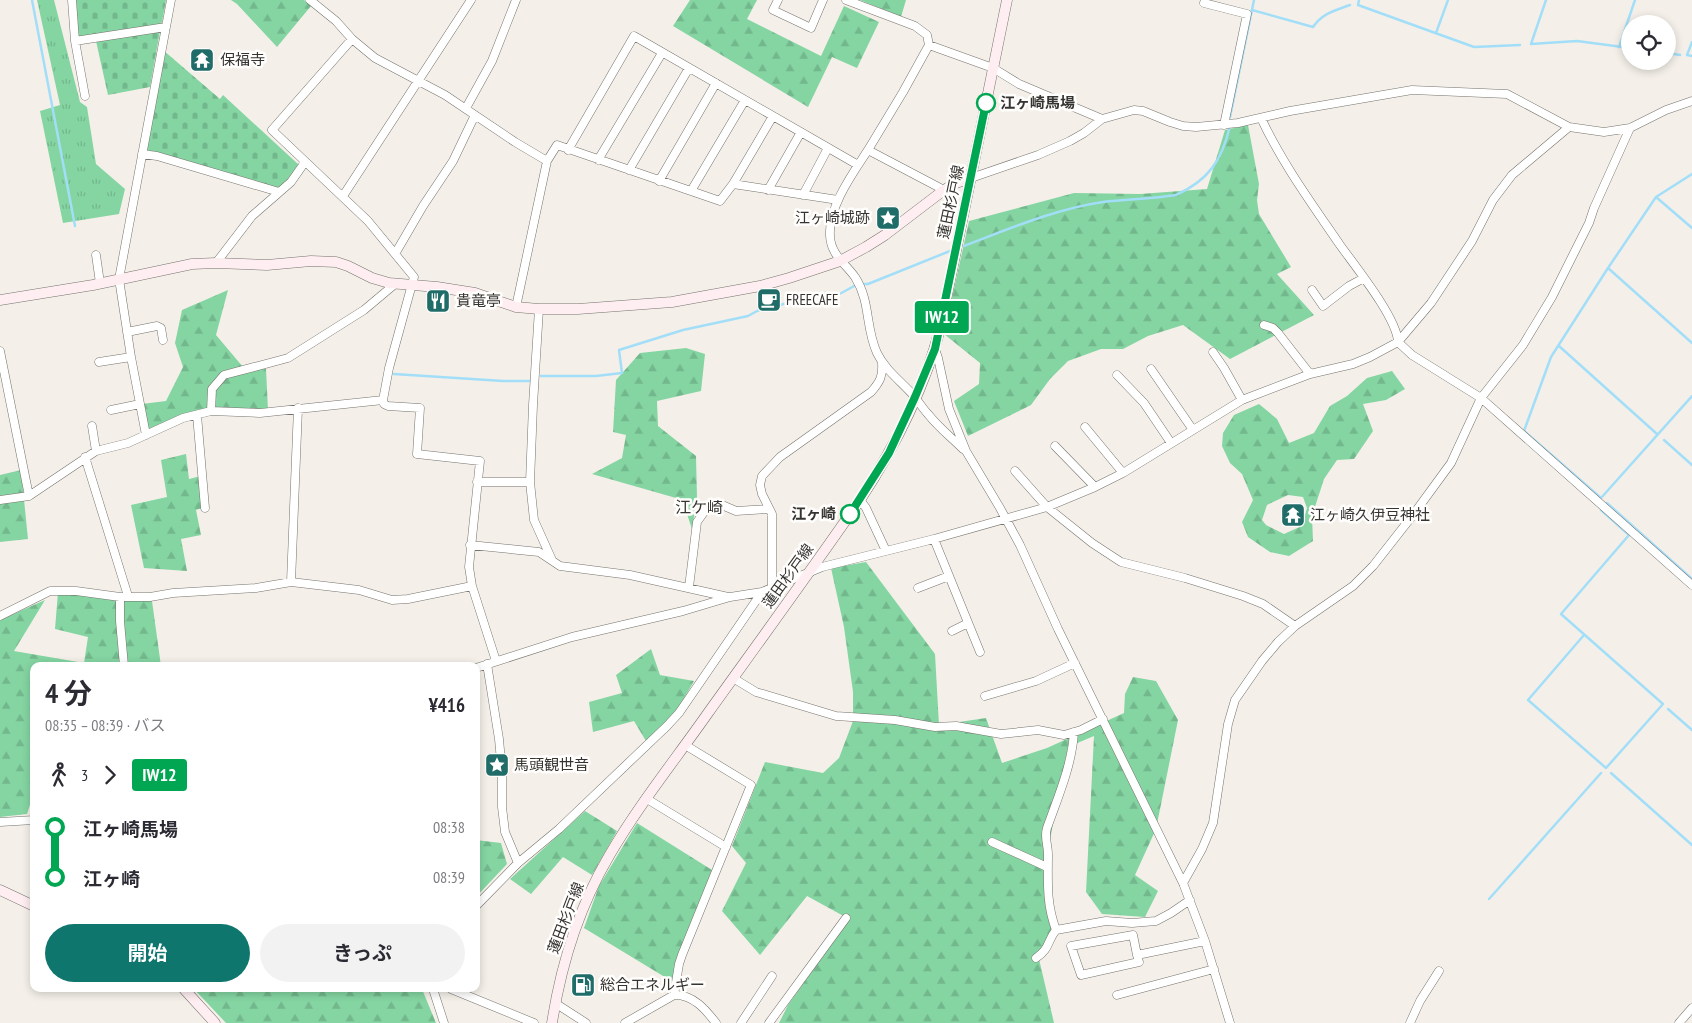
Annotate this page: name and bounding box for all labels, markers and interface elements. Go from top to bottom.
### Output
map controls [1621,15,1676,70]
button: locate [1621,15,1676,70]
temple icon: 保福寺 [189,47,215,73]
place label: 保福寺 [220,50,265,69]
marker: 江ヶ崎馬場 [976,93,996,113]
place label: 江ヶ崎馬場 [1000,93,1075,112]
street label: 蓮田杉戸線 [933,163,968,241]
place icon: 江ヶ崎城跡 [875,205,901,231]
place label: 江ヶ崎城跡 [795,208,870,227]
cafe icon: FREECAFE [756,287,782,313]
restaurant icon: 貴竜亭 [425,288,451,314]
place label: FREECAFE [786,290,839,309]
place label: 貴竜亭 [456,291,501,310]
line badge: IW12 [907,301,977,333]
text: IW12 [925,305,959,328]
district label: 江ケ崎 [675,497,723,517]
temple icon: 江ヶ崎久伊豆神社 [1280,502,1306,528]
place label: 江ヶ崎 [791,504,836,523]
marker: 江ヶ崎 [840,504,860,524]
place label: 江ヶ崎久伊豆神社 [1310,505,1430,524]
street label: 蓮田杉戸線 [758,540,817,612]
text: 4 分 [45,674,92,711]
text: ¥416 [429,693,465,717]
text: 08:35 – 08:39 · バス [45,715,165,735]
place icon: 馬頭観世音 [484,752,510,778]
place label: 馬頭観世音 [514,755,589,774]
icon: walk [45,761,73,789]
icon: forward [96,761,124,789]
text: IW12 [142,763,177,786]
text: 3 [81,765,88,785]
text: 江ヶ崎馬場 [83,817,178,841]
text: 08:38 [433,817,465,837]
text: 江ヶ崎 [83,867,140,891]
text: 08:39 [433,867,465,887]
street label: 蓮田杉戸線 [543,879,588,956]
button: 開始 [45,924,250,982]
button: きっぷ [260,924,465,982]
fuel station icon: 総合エネルギー [570,972,596,998]
place label: 総合エネルギー [600,975,705,994]

